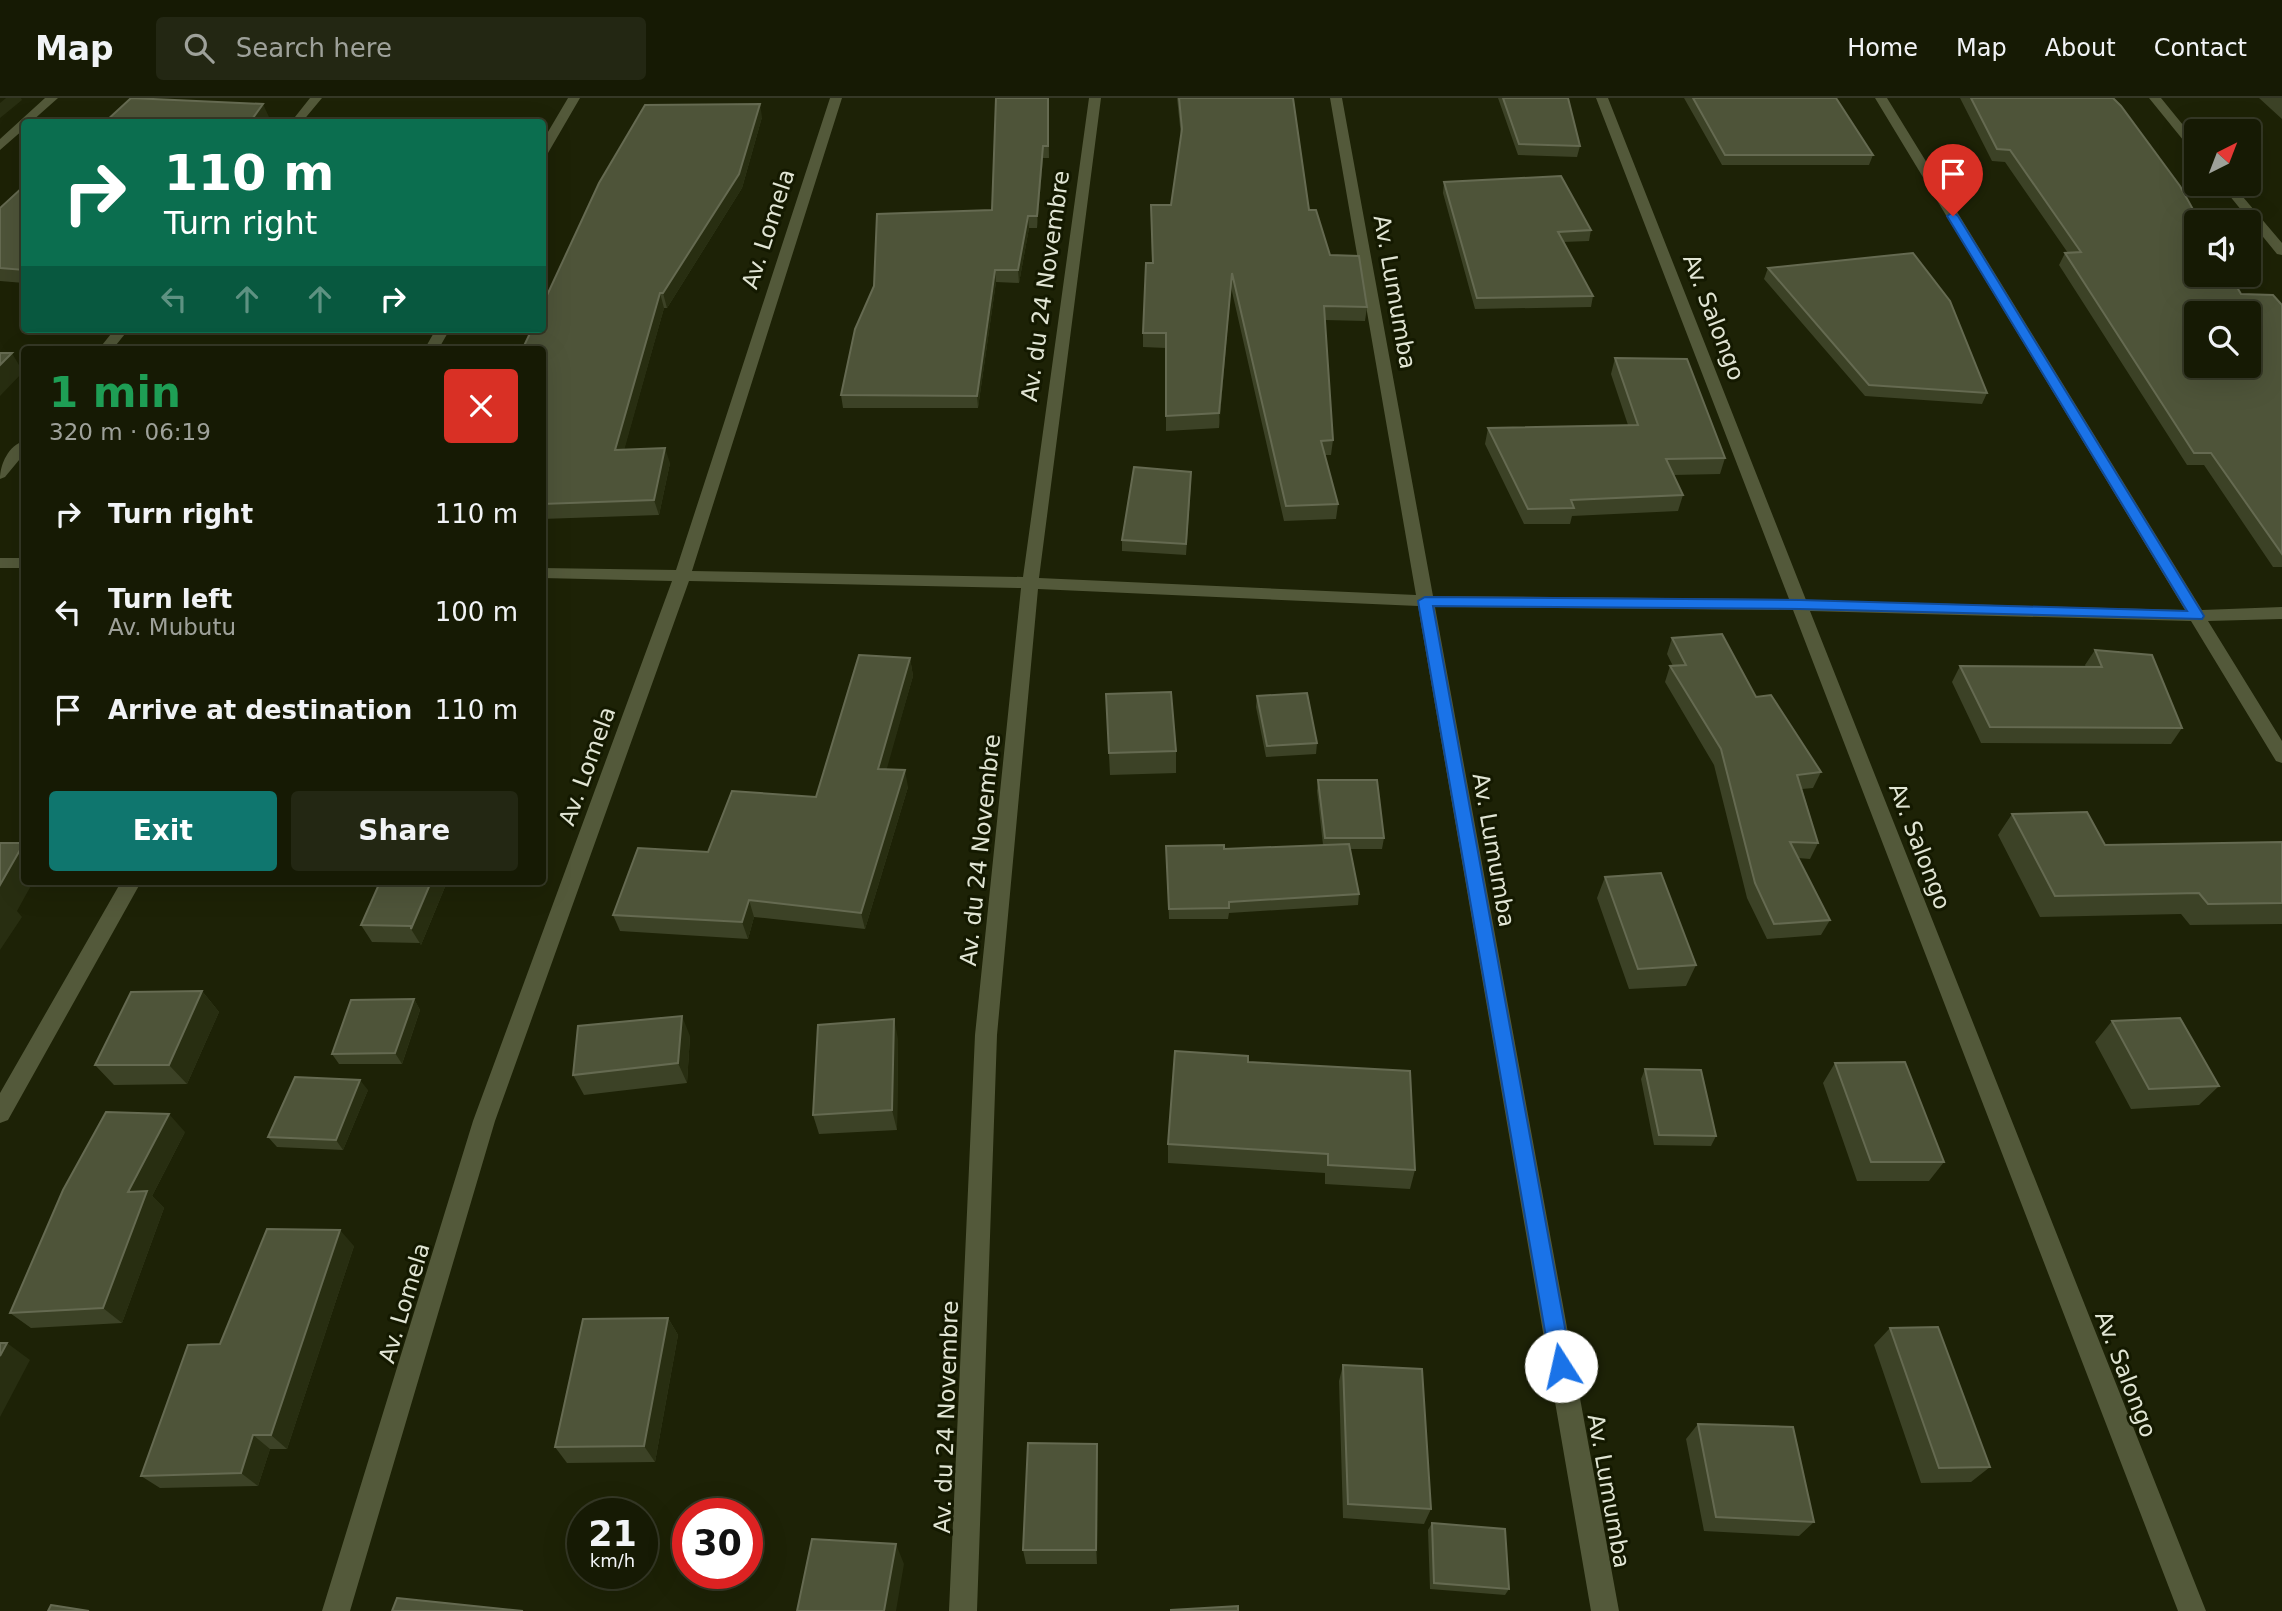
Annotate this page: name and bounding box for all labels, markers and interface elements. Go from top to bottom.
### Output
search box [156,17,646,80]
text: Map [35,29,114,68]
icon: search [180,29,218,67]
text: Search here [236,33,392,63]
text: Home [1847,34,1918,62]
text: Map [1956,34,2007,62]
text: About [2045,34,2116,62]
text: Contact [2154,34,2247,62]
north arrow [2184,119,2261,196]
map controls [2184,119,2261,378]
pin [1923,144,1983,216]
text: 110 m [164,145,334,202]
icon: right [49,147,140,238]
icon: arrive [1934,155,1972,193]
street label: Av. Lomela [736,166,800,292]
street label: Av. du 24 Novembre [1016,169,1074,403]
text: Turn right [164,204,317,242]
button: sound [2184,210,2261,287]
street label: Av. Lumumba [1369,213,1421,371]
street label: Av. Salongo [1678,250,1750,384]
icon: left [155,280,193,318]
icon: ahead [228,280,266,318]
icon: ahead [301,280,339,318]
icon: right [374,280,412,318]
button: search [2184,301,2261,378]
text: 1 min [49,368,181,417]
button: close [444,369,518,443]
text: 320 m · 06:19 [49,419,211,445]
icon: right [49,495,87,533]
text: Turn right [108,499,253,529]
text: 110 m [435,499,518,529]
text: Turn left [108,584,232,614]
icon: left [49,593,87,631]
text: 100 m [435,597,518,627]
text: Av. Mubutu [108,614,236,640]
icon: arrive [49,691,87,729]
text: Arrive at destination [108,695,412,725]
text: 110 m [435,695,518,725]
street label: Av. Lomela [554,703,620,829]
street label: Av. du 24 Novembre [955,733,1005,967]
street label: Av. Lumumba [1468,771,1520,929]
street label: Av. Salongo [1884,779,1956,913]
button: Exit [49,791,277,871]
button: Share [291,791,518,871]
street label: Av. Lomela [373,1240,435,1366]
street label: Av. du 24 Novembre [929,1300,963,1534]
street label: Av. Salongo [2090,1307,2162,1441]
position arrow [1524,1329,1598,1403]
street label: Av. Lumumba [1583,1412,1635,1570]
speed limit sign: 30 [672,1498,763,1589]
text: 21 [588,1514,637,1554]
text: km/h [590,1550,635,1571]

